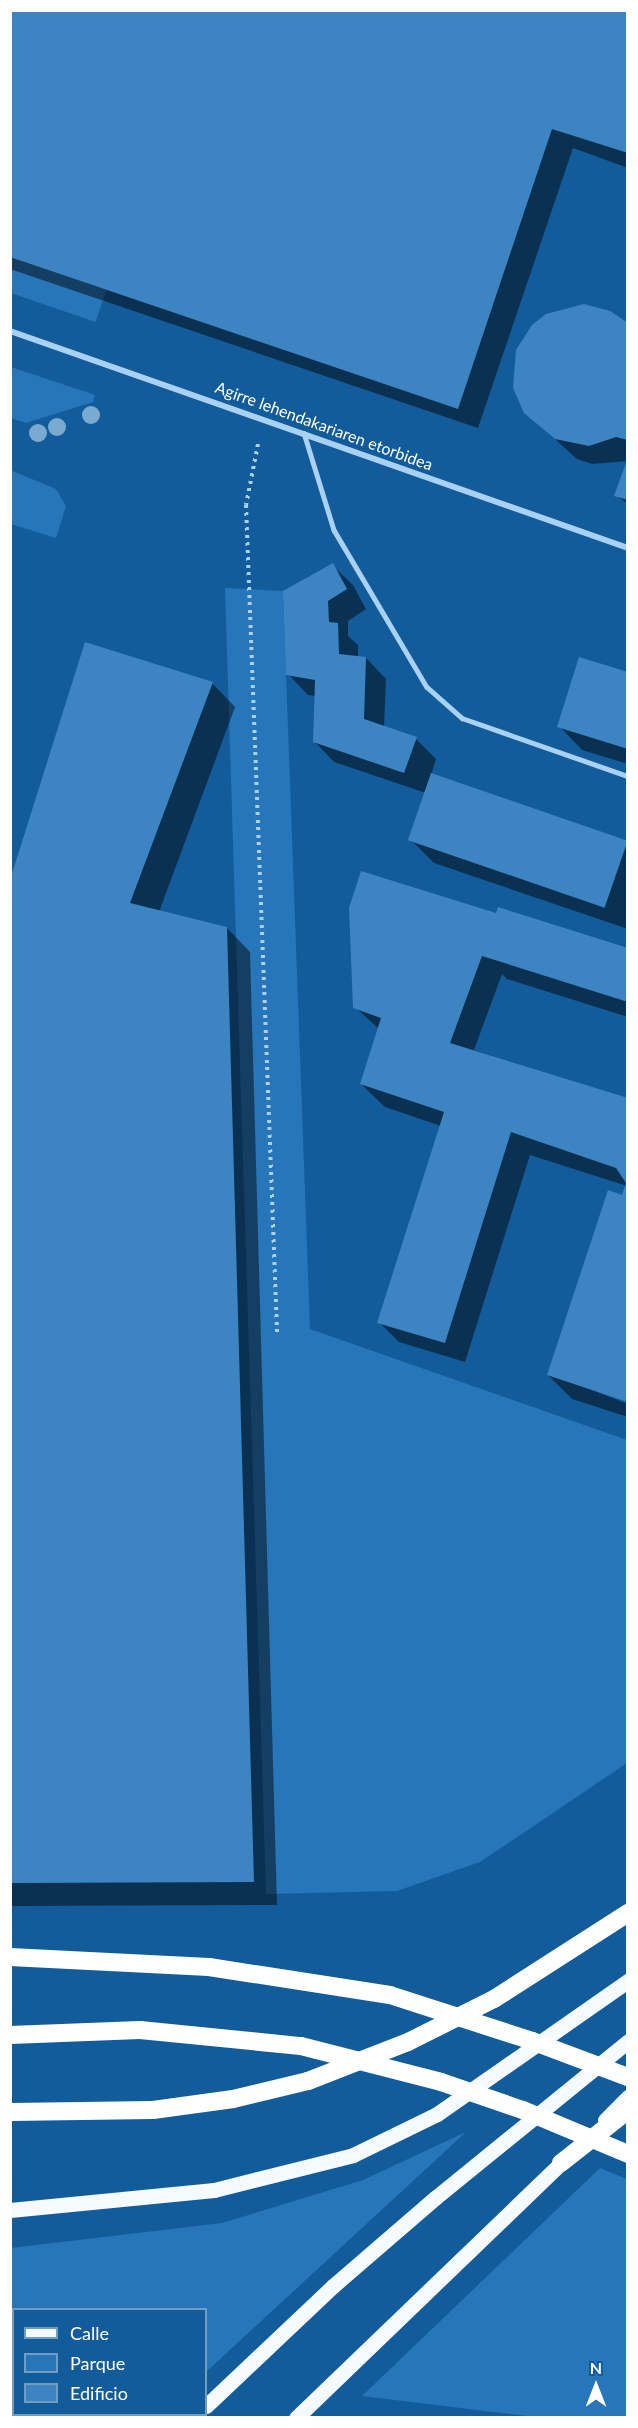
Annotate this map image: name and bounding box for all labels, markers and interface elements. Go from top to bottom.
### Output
street label: Agirre lehendakariaren etorbidea [213,378,435,474]
legend [12,2308,207,2416]
text: Calle [70,2322,109,2344]
text: Parque [70,2352,125,2374]
north arrow [566,2356,626,2416]
text: N [590,2358,602,2377]
text: Edificio [70,2382,128,2404]

